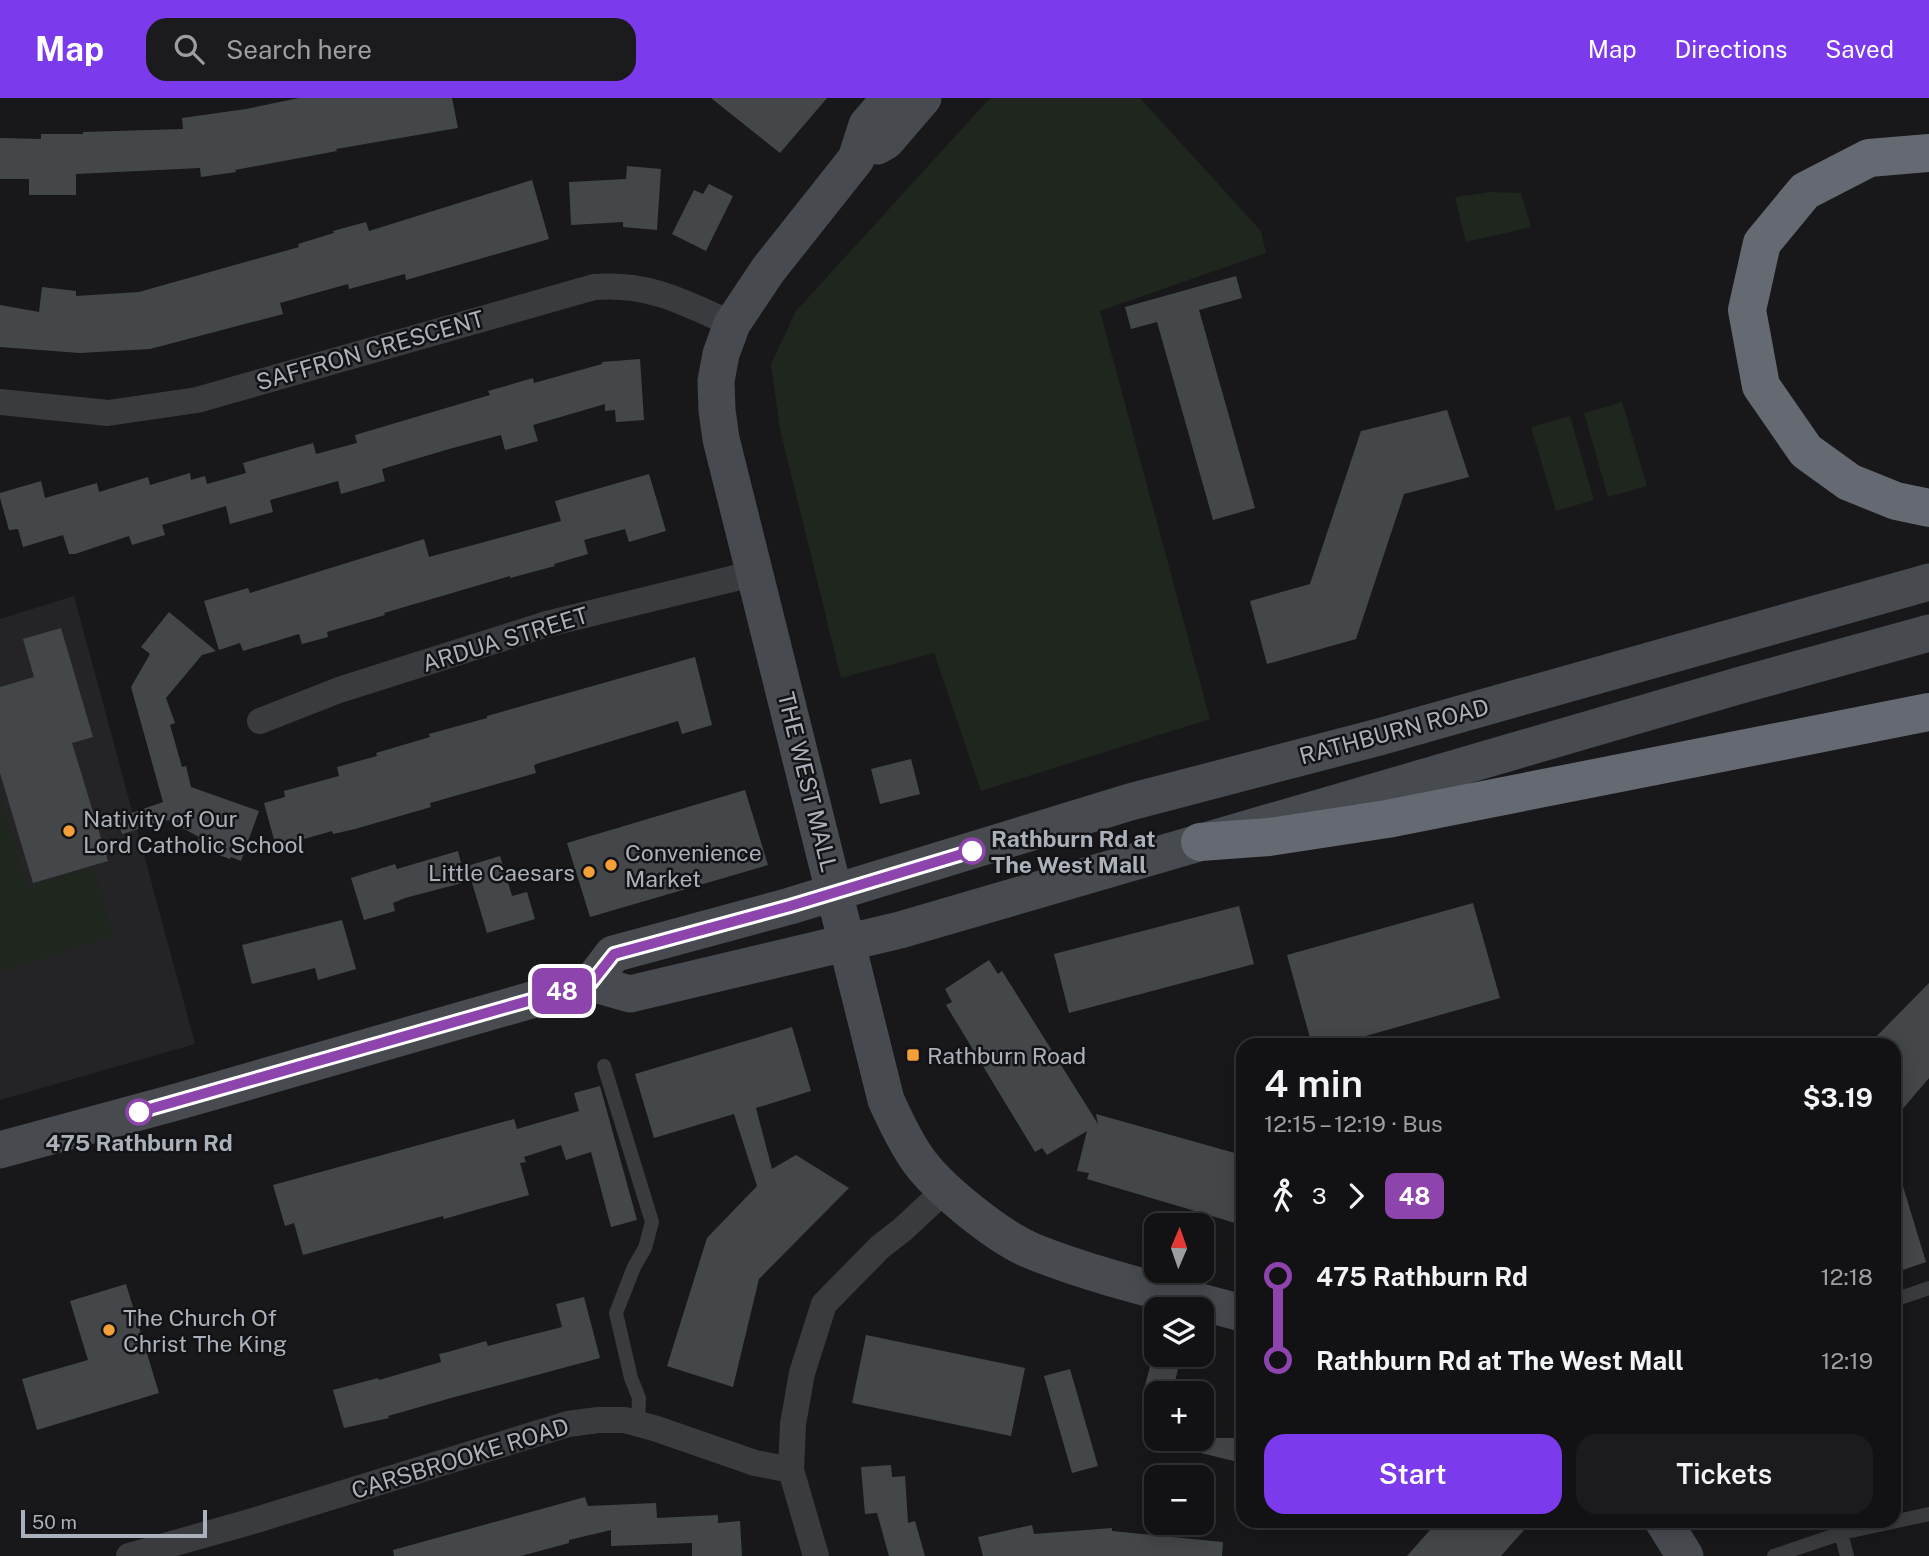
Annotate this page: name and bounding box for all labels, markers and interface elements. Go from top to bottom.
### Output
search box [146,18,636,81]
text: Map [35,30,104,68]
icon: search [170,30,208,68]
text: Search here [226,34,372,65]
text: Map [1588,35,1637,63]
text: Directions [1675,35,1787,63]
text: Saved [1825,35,1894,63]
street label: SAFFRON CRESCENT [253,304,487,395]
street label: ARDUA STREET [419,601,592,677]
street label: THE WEST MALL [773,689,843,875]
street label: RATHBURN ROAD [1296,693,1492,769]
place label: Nativity of Our Lord Catholic School [83,805,305,858]
marker: Nativity of Our Lord Catholic School [61,823,77,839]
place label: Rathburn Rd at The West Mall [991,825,1156,878]
marker: Rathburn Rd at The West Mall [959,838,985,864]
place label: Convenience Market [625,839,762,892]
marker: Convenience Market [603,857,619,873]
place label: Little Caesars [428,859,575,886]
marker: Little Caesars [581,864,597,880]
line badge: 48 [530,968,594,1014]
text: 48 [546,977,578,1005]
place label: Rathburn Road [927,1042,1086,1069]
marker: Rathburn Road [905,1047,921,1063]
text: 4 min [1264,1061,1363,1106]
text: $3.19 [1803,1082,1873,1113]
marker: 475 Rathburn Rd [126,1099,152,1125]
text: 12:15 – 12:19 · Bus [1264,1110,1443,1137]
place label: 475 Rathburn Rd [45,1129,233,1156]
icon: walk [1264,1177,1302,1215]
icon: forward [1337,1177,1375,1215]
text: 3 [1312,1182,1327,1209]
text: 48 [1399,1182,1430,1210]
north arrow [1144,1213,1214,1283]
map controls [1144,1213,1214,1535]
text: 475 Rathburn Rd [1316,1261,1528,1292]
text: 12:18 [1820,1263,1873,1290]
button: layers [1144,1297,1214,1367]
place label: The Church Of Christ The King [123,1304,287,1357]
marker: The Church Of Christ The King [101,1322,117,1338]
text: Rathburn Rd at The West Mall [1316,1345,1684,1376]
text: 12:19 [1821,1347,1873,1374]
button: + [1144,1381,1214,1451]
street label: CARSBROOKE ROAD [348,1412,572,1504]
button: Start [1264,1434,1562,1514]
button: Tickets [1576,1434,1873,1514]
button: − [1144,1465,1214,1535]
scale bar [21,1507,206,1539]
text: 50 m [32,1511,77,1533]

